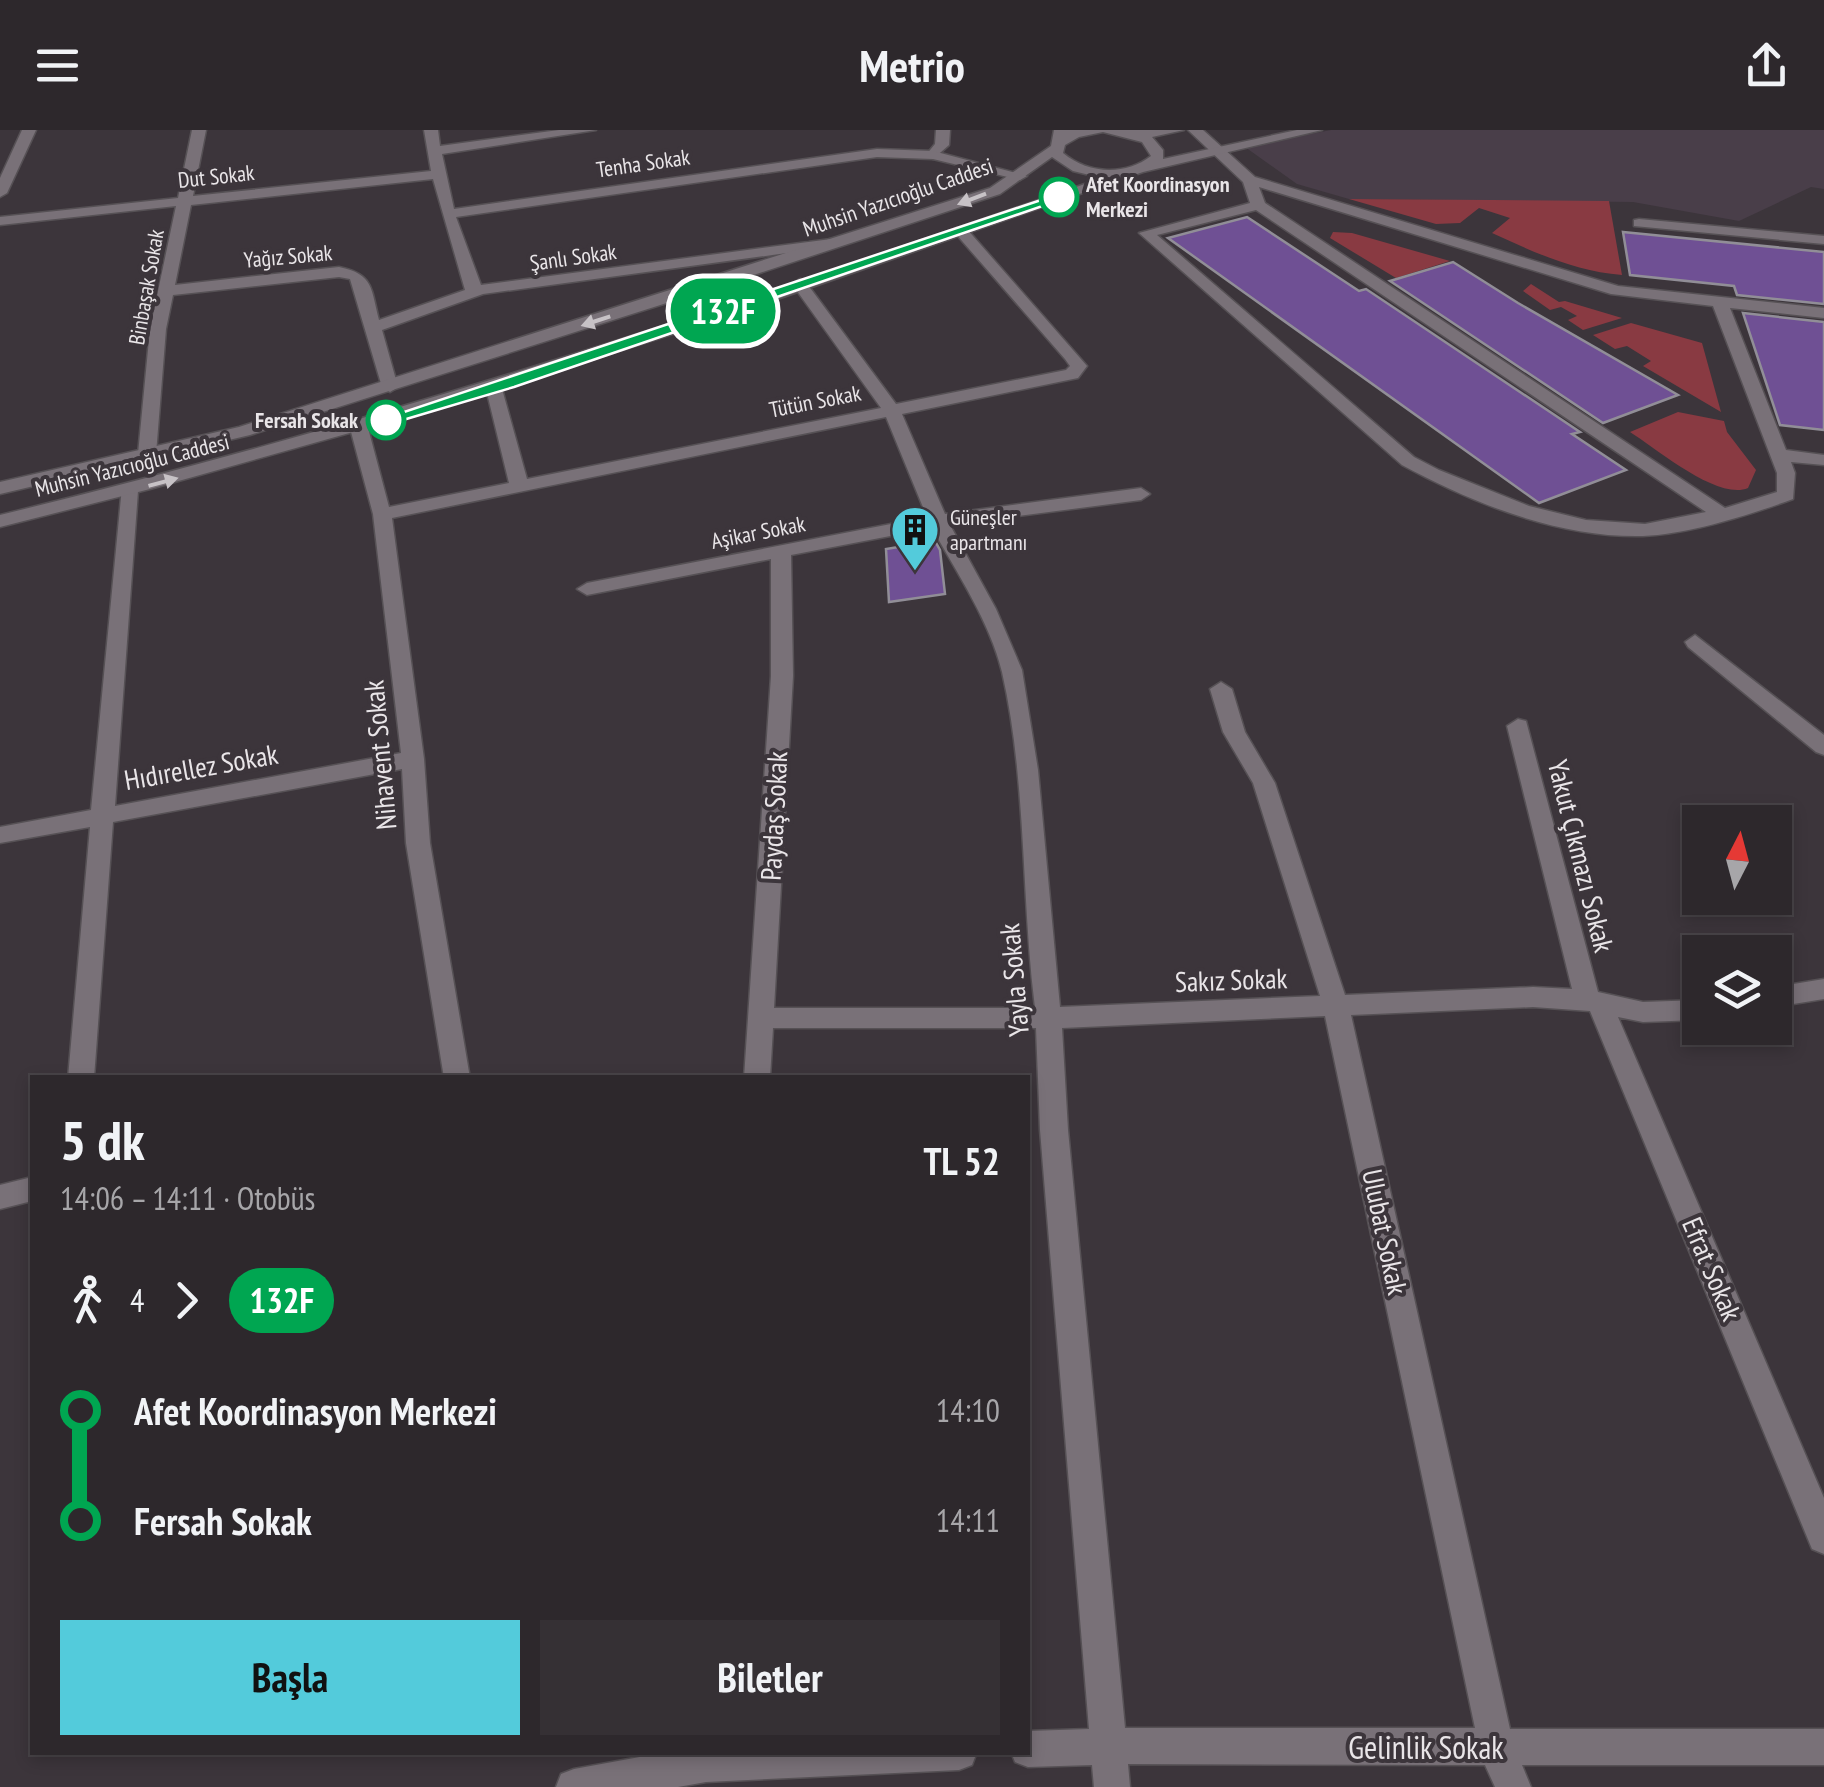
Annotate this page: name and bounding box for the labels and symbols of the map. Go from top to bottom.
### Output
street label: Tenha Sokak [594,143,692,183]
street label: Muhsin Yazıcıoğlu Caddesi [799,151,997,243]
street label: Dut Sokak [176,158,256,194]
place label: Afet Koordinasyon Merkezi [1085,170,1230,223]
marker: Afet Koordinasyon Merkezi [1040,178,1078,216]
one-way arrow [957,192,987,207]
street label: Binbaşak Sokak [122,227,170,347]
street label: Şanlı Sokak [528,237,619,277]
street label: Yağız Sokak [243,238,334,274]
line badge: 132F [653,278,793,344]
one-way arrow [581,315,611,330]
street label: Tütün Sokak [767,378,864,424]
marker: Fersah Sokak [367,401,405,439]
place label: Fersah Sokak [255,406,359,434]
street label: Muhsin Yazıcıoğlu Caddesi [32,427,232,503]
one-way arrow [148,473,179,489]
place label: Güneşler apartmanı [950,503,1027,556]
building icon: Güneşler apartmanı [889,504,941,572]
street label: Aşikar Sokak [708,509,808,555]
street label: Nihavent Sokak [355,679,404,831]
street label: Hıdırellez Sokak [121,735,281,798]
street label: Paydaş Sokak [752,750,795,882]
street label: Yakut Çıkmazı Sokak [1540,756,1623,956]
north arrow [1682,805,1792,915]
street label: Yayla Sokak [990,922,1037,1038]
street label: Sakız Sokak [1174,959,1288,1000]
street label: Ulubat Sokak [1354,1166,1417,1298]
street label: Efrat Sokak [1674,1212,1751,1326]
street label: Gelinlik Sokak [1348,1726,1504,1768]

